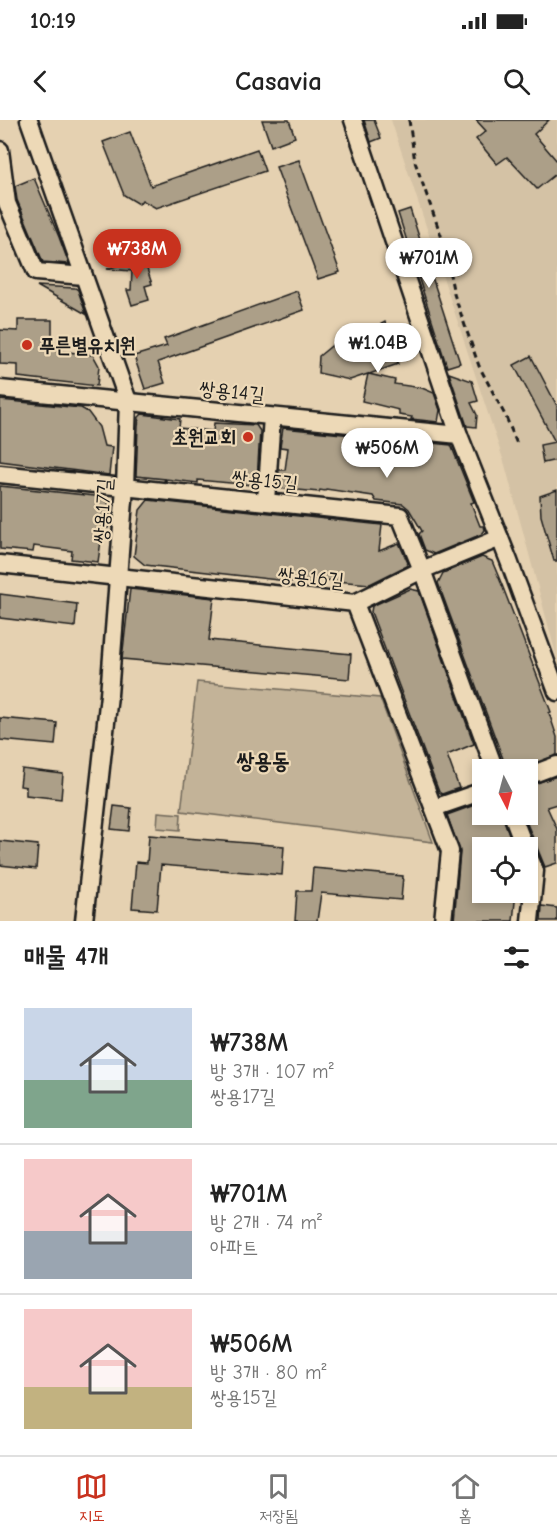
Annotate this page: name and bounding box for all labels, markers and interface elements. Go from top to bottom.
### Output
text: 10:19 [30,8,76,34]
icon: back [24,65,57,98]
icon: search [500,65,533,98]
text: Casavia [235,66,322,97]
pin: ₩738M [95,229,179,280]
text: ₩738M [107,237,167,260]
pin: ₩701M [387,238,471,289]
text: ₩701M [399,246,459,269]
pin: ₩1.04B [329,323,427,374]
text: ₩1.04B [348,331,408,354]
place label: 푸른별유치원 [39,334,136,357]
marker: 푸른별유치원 [20,338,34,352]
street label: 쌍용14길 [198,377,266,406]
place label: 초원교회 [172,426,236,449]
pin: ₩506M [345,428,429,479]
marker: 초원교회 [241,430,255,444]
text: ₩506M [355,436,419,459]
street label: 쌍용15길 [230,466,299,495]
street label: 쌍용17길 [89,477,116,545]
street label: 쌍용16길 [276,563,345,592]
district label: 쌍용동 [236,748,290,774]
north arrow [472,759,538,825]
map controls [472,759,538,903]
button: locate [472,837,538,903]
icon: filters [500,941,533,974]
text: 매물 4개 [24,942,108,972]
text: ₩738M [210,1028,288,1058]
icon: home [72,1032,144,1104]
text: 방 3개 · 107 m² [210,1060,334,1083]
text: 쌍용17길 [210,1085,276,1108]
text: ₩701M [210,1179,287,1209]
icon: home [72,1183,144,1255]
text: 방 2개 · 74 m² [210,1211,322,1234]
text: 아파트 [210,1236,258,1259]
text: ₩506M [210,1329,293,1359]
icon: home [72,1333,144,1405]
text: 방 3개 · 80 m² [210,1361,327,1384]
text: 쌍용15길 [210,1386,277,1409]
tab: 지도 [75,1470,108,1526]
tab: 저장됨 [259,1470,298,1526]
tab: 홈 [449,1470,482,1526]

